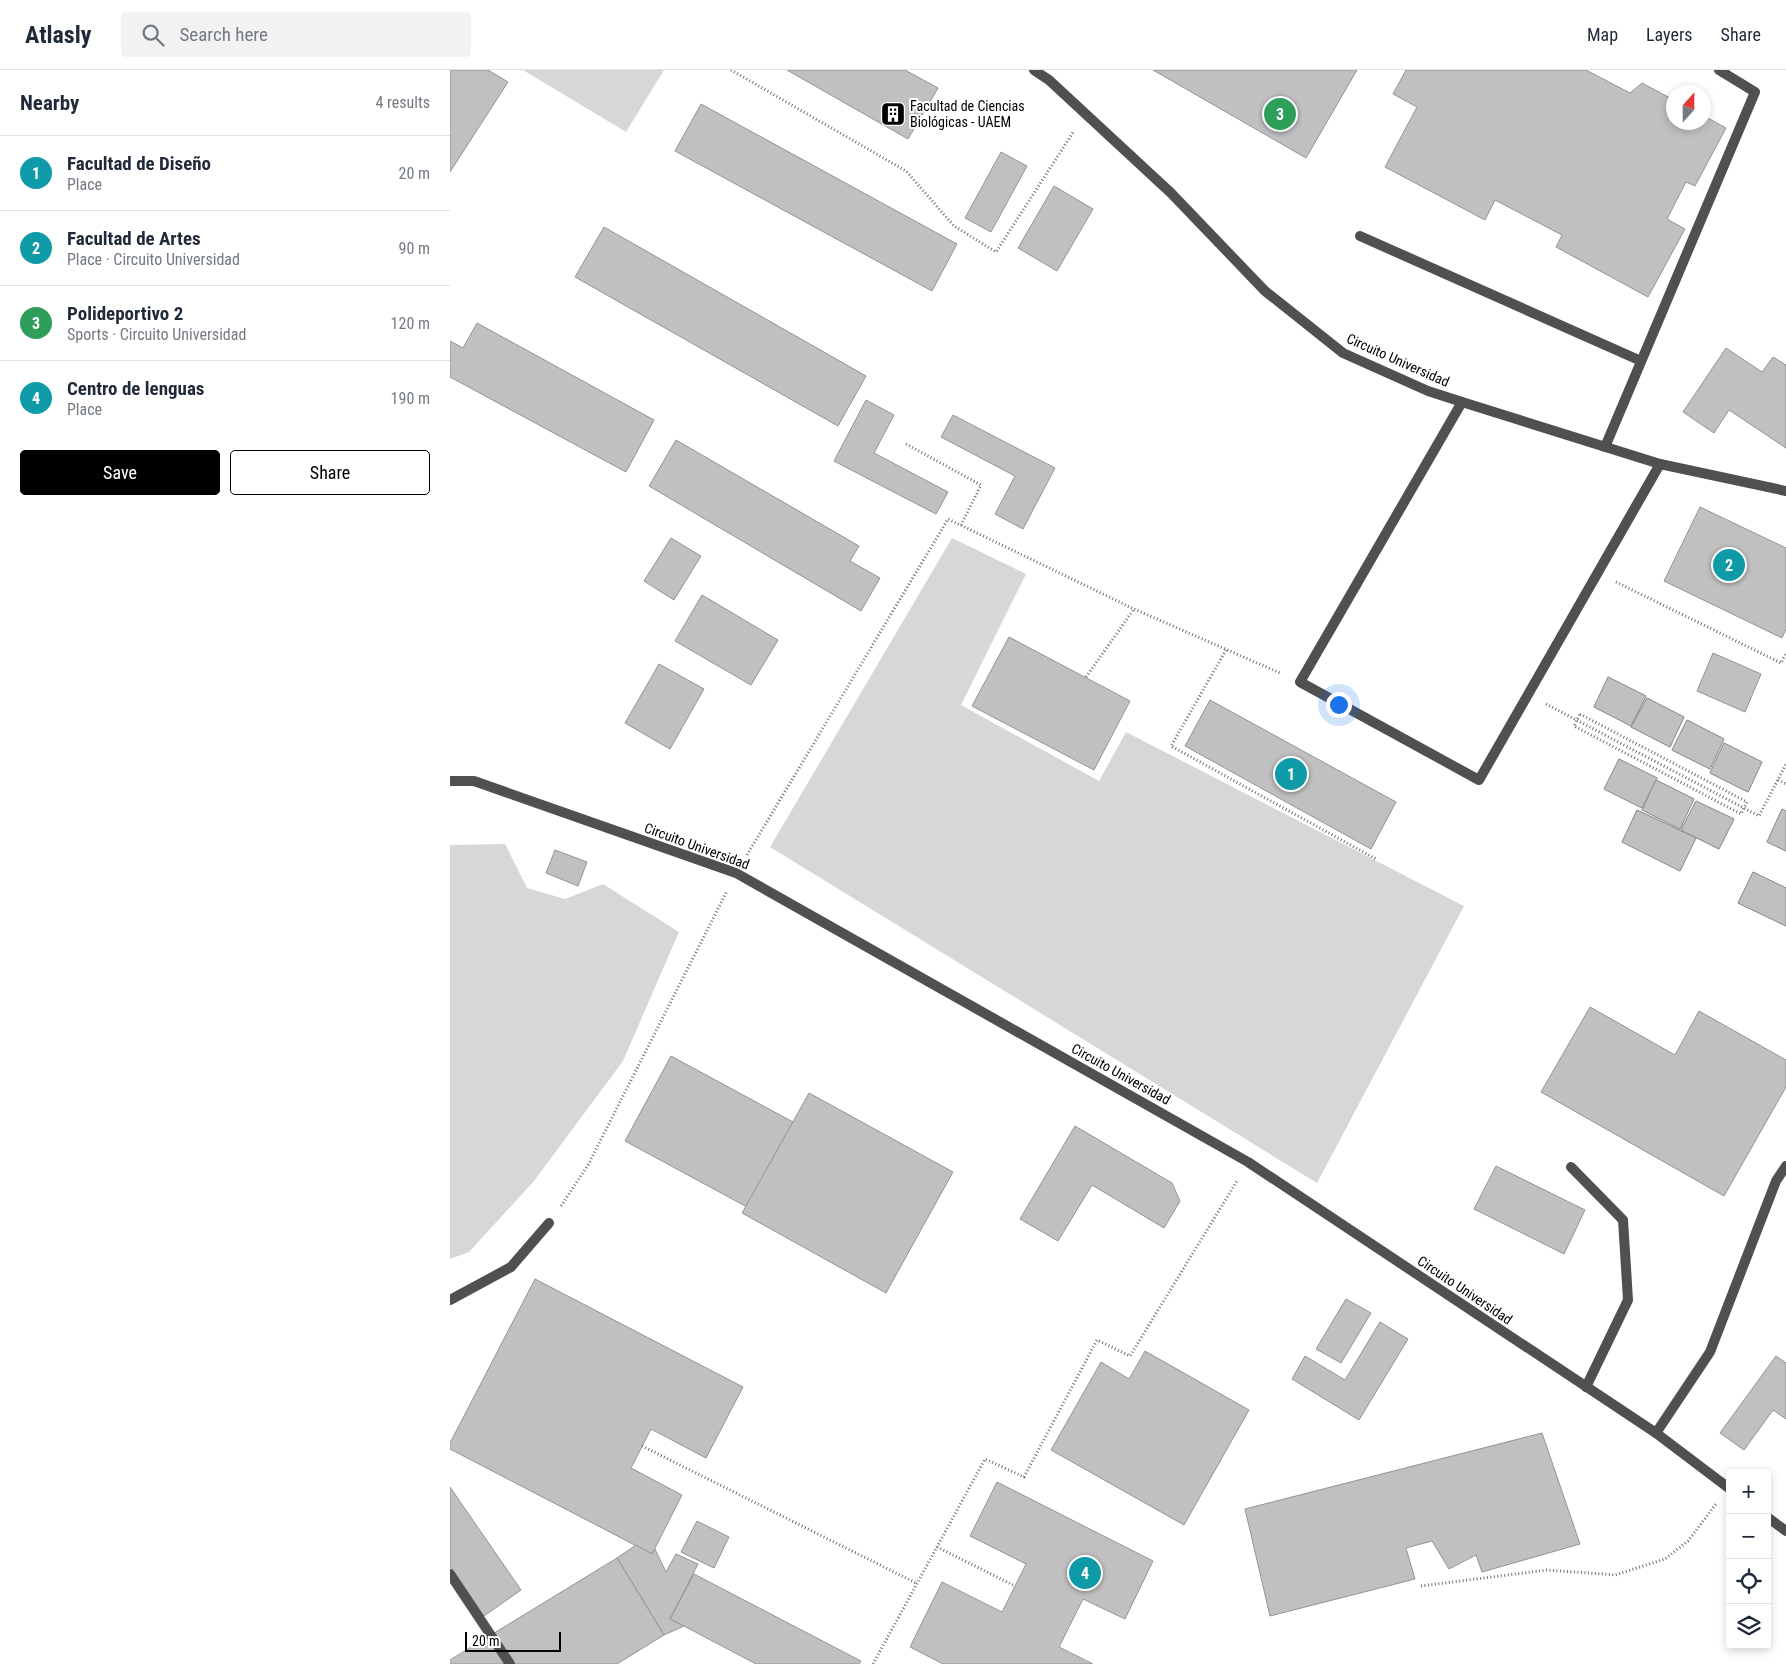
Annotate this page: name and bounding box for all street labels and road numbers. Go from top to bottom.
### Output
street label: Circuito Universidad [1344,330,1452,390]
street label: Circuito Universidad [642,820,752,872]
street label: Circuito Universidad [1069,1040,1173,1108]
street label: Circuito Universidad [1415,1252,1515,1328]

